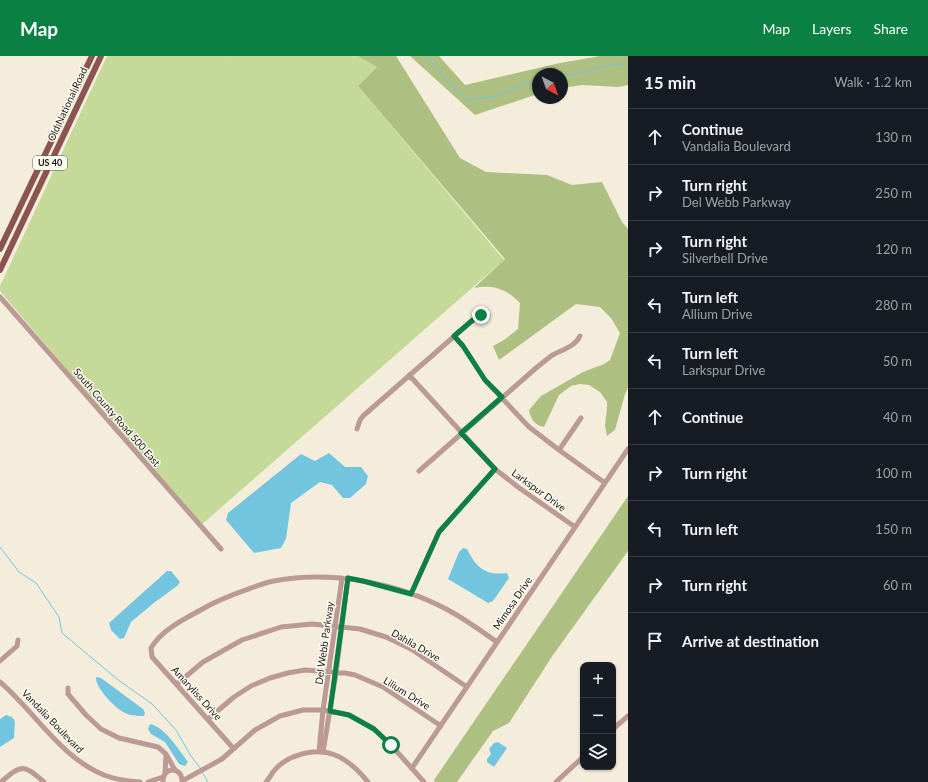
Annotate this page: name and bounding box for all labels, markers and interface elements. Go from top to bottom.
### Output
text: Map [20,17,58,40]
text: Map [762,20,790,37]
text: Layers [812,20,852,37]
text: Share [874,20,908,37]
street label: Old National Road [45,65,89,143]
north arrow [532,68,568,104]
text: 15 min [644,72,696,93]
text: Walk · 1.2 km [834,74,912,90]
text: Continue [682,120,743,138]
icon: ahead [644,126,666,148]
text: 130 m [875,129,912,145]
text: Vandalia Boulevard [682,138,791,154]
road number: US 40 [33,156,67,170]
text: Turn right [682,176,747,194]
icon: right [644,182,666,204]
text: 250 m [875,185,912,201]
text: Del Webb Parkway [682,194,791,210]
text: Turn right [682,232,747,250]
icon: right [644,238,666,260]
text: 120 m [875,241,912,257]
text: Silverbell Drive [682,250,768,266]
text: Turn left [682,288,738,306]
icon: left [644,294,666,316]
text: 280 m [875,297,912,313]
route end [472,306,490,324]
text: Allium Drive [682,306,752,322]
text: Turn left [682,344,738,362]
icon: left [644,350,666,372]
text: 50 m [883,353,912,369]
text: Larkspur Drive [682,362,765,378]
street label: South County Road 500 East [71,365,163,469]
icon: ahead [644,406,666,428]
text: Continue [682,408,743,426]
text: 40 m [883,409,912,425]
icon: right [644,462,666,484]
text: Turn right [682,464,747,482]
text: 100 m [875,465,912,481]
street label: Larkspur Drive [510,466,568,514]
icon: left [644,518,666,540]
text: Turn left [682,520,738,538]
text: 150 m [875,521,912,537]
street label: Mimosa Drive [490,574,534,632]
icon: right [644,574,666,596]
text: Turn right [682,576,747,594]
text: 60 m [883,577,912,593]
street label: Del Webb Parkway [312,600,336,685]
street label: Dahlia Drive [390,626,442,664]
icon: arrive [644,630,666,652]
text: Arrive at destination [682,632,819,650]
map controls [580,662,616,770]
button: + [580,662,616,698]
street label: Amaryliss Drive [170,664,224,722]
street label: Lilium Drive [382,674,432,712]
street label: Vandalia Boulevard [20,687,86,755]
button: − [580,698,616,734]
button: layers [580,734,616,770]
route start [382,736,400,754]

